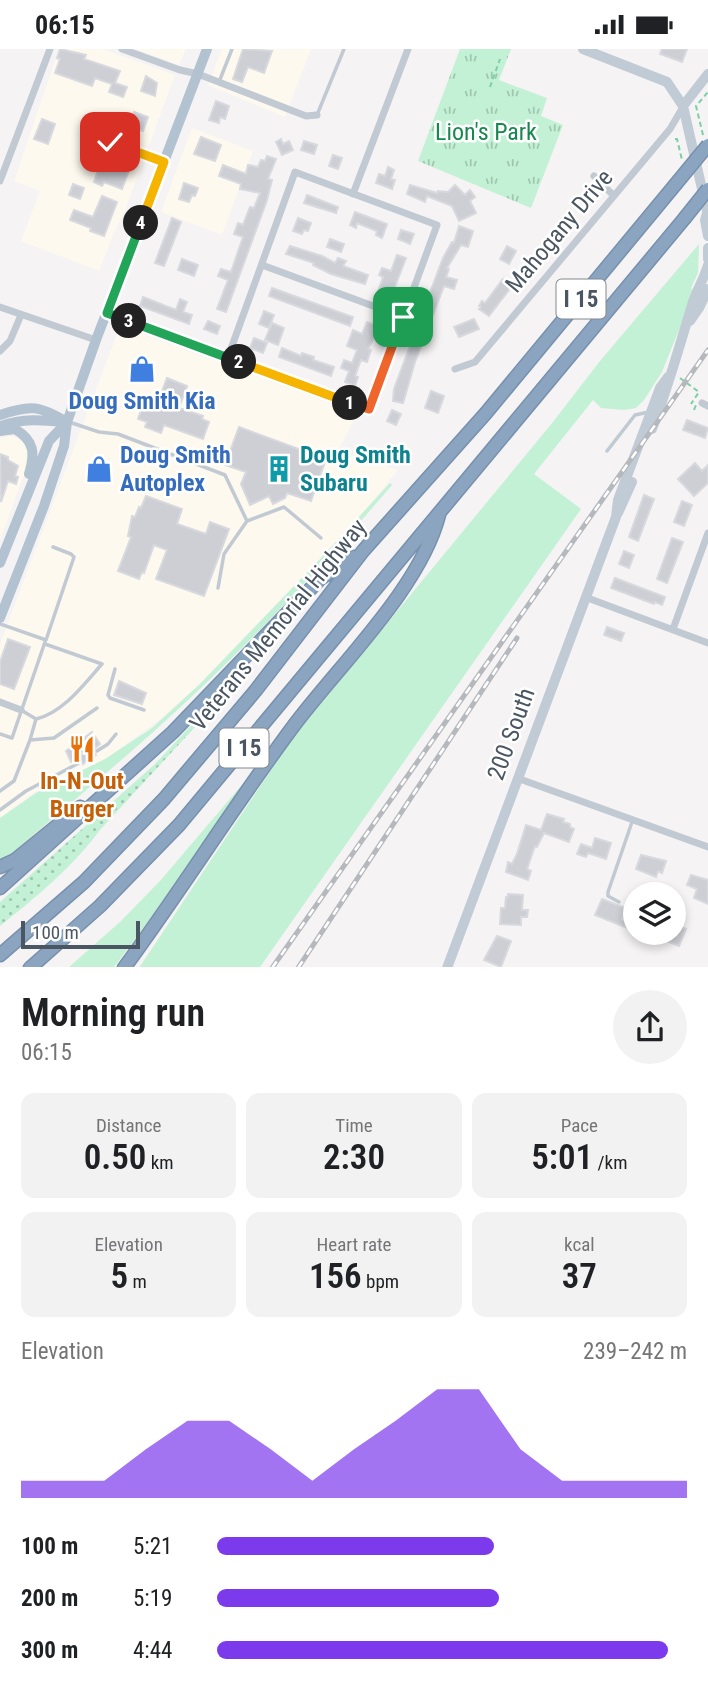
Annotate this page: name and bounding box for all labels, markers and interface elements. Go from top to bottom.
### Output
text: 06:15 [35,10,95,40]
pin [80,112,140,172]
park label: Lion's Park [435,118,537,146]
icon: check [91,123,129,161]
street label: Mahogany Drive [500,164,618,298]
pin: 4 [124,205,158,241]
text: 4 [136,211,145,234]
road number: I 15 [556,279,606,319]
pin [373,287,433,347]
icon: arrive [384,298,422,336]
pin: 3 [111,303,146,339]
text: 3 [124,309,133,332]
pin: 2 [222,345,256,379]
text: 2 [234,350,243,373]
shop icon: Doug Smith Kia [127,354,157,384]
pin: 1 [332,385,368,421]
place label: Doug Smith Kia [68,387,216,415]
text: 1 [345,391,354,414]
place label: Doug Smith Autoplex [120,441,231,497]
place label: Doug Smith Subaru [300,441,411,497]
shop icon: Doug Smith Autoplex [84,454,114,484]
building icon: Doug Smith Subaru [264,454,294,484]
street label: Veterans Memorial Highway [184,513,372,737]
street label: 200 South [481,684,541,784]
road number: I 15 [219,729,268,768]
restaurant icon: In-N-Out Burger [67,734,97,764]
place label: In-N-Out Burger [40,767,124,823]
map controls [623,882,686,945]
button: layers [623,882,686,945]
scale bar [21,919,140,950]
text: 100 m [32,921,79,944]
button: share [613,990,687,1064]
text: Morning run [21,991,205,1035]
text: 06:15 [21,1039,72,1066]
text: Distance [96,1114,161,1137]
text: Time [335,1114,373,1137]
text: Pace [561,1114,598,1137]
text: 0.50 [84,1137,146,1178]
text: 2:30 [323,1137,385,1178]
text: 5:01 [531,1137,593,1178]
text: km [146,1151,174,1174]
text: /km [593,1151,627,1174]
text: Elevation [94,1233,163,1256]
text: Heart rate [316,1233,392,1256]
text: kcal [564,1233,595,1256]
text: 5 [111,1256,128,1297]
text: 156 [309,1256,362,1297]
text: 37 [562,1256,597,1297]
text: m [128,1270,147,1293]
text: bpm [362,1270,399,1293]
text: Elevation [21,1338,104,1365]
text: 239–242 m [583,1338,687,1365]
text: 100 m [21,1533,78,1560]
text: 5:21 [133,1533,172,1560]
text: 200 m [21,1585,78,1612]
text: 5:19 [133,1585,172,1612]
text: 300 m [21,1637,78,1664]
text: 4:44 [133,1637,172,1664]

